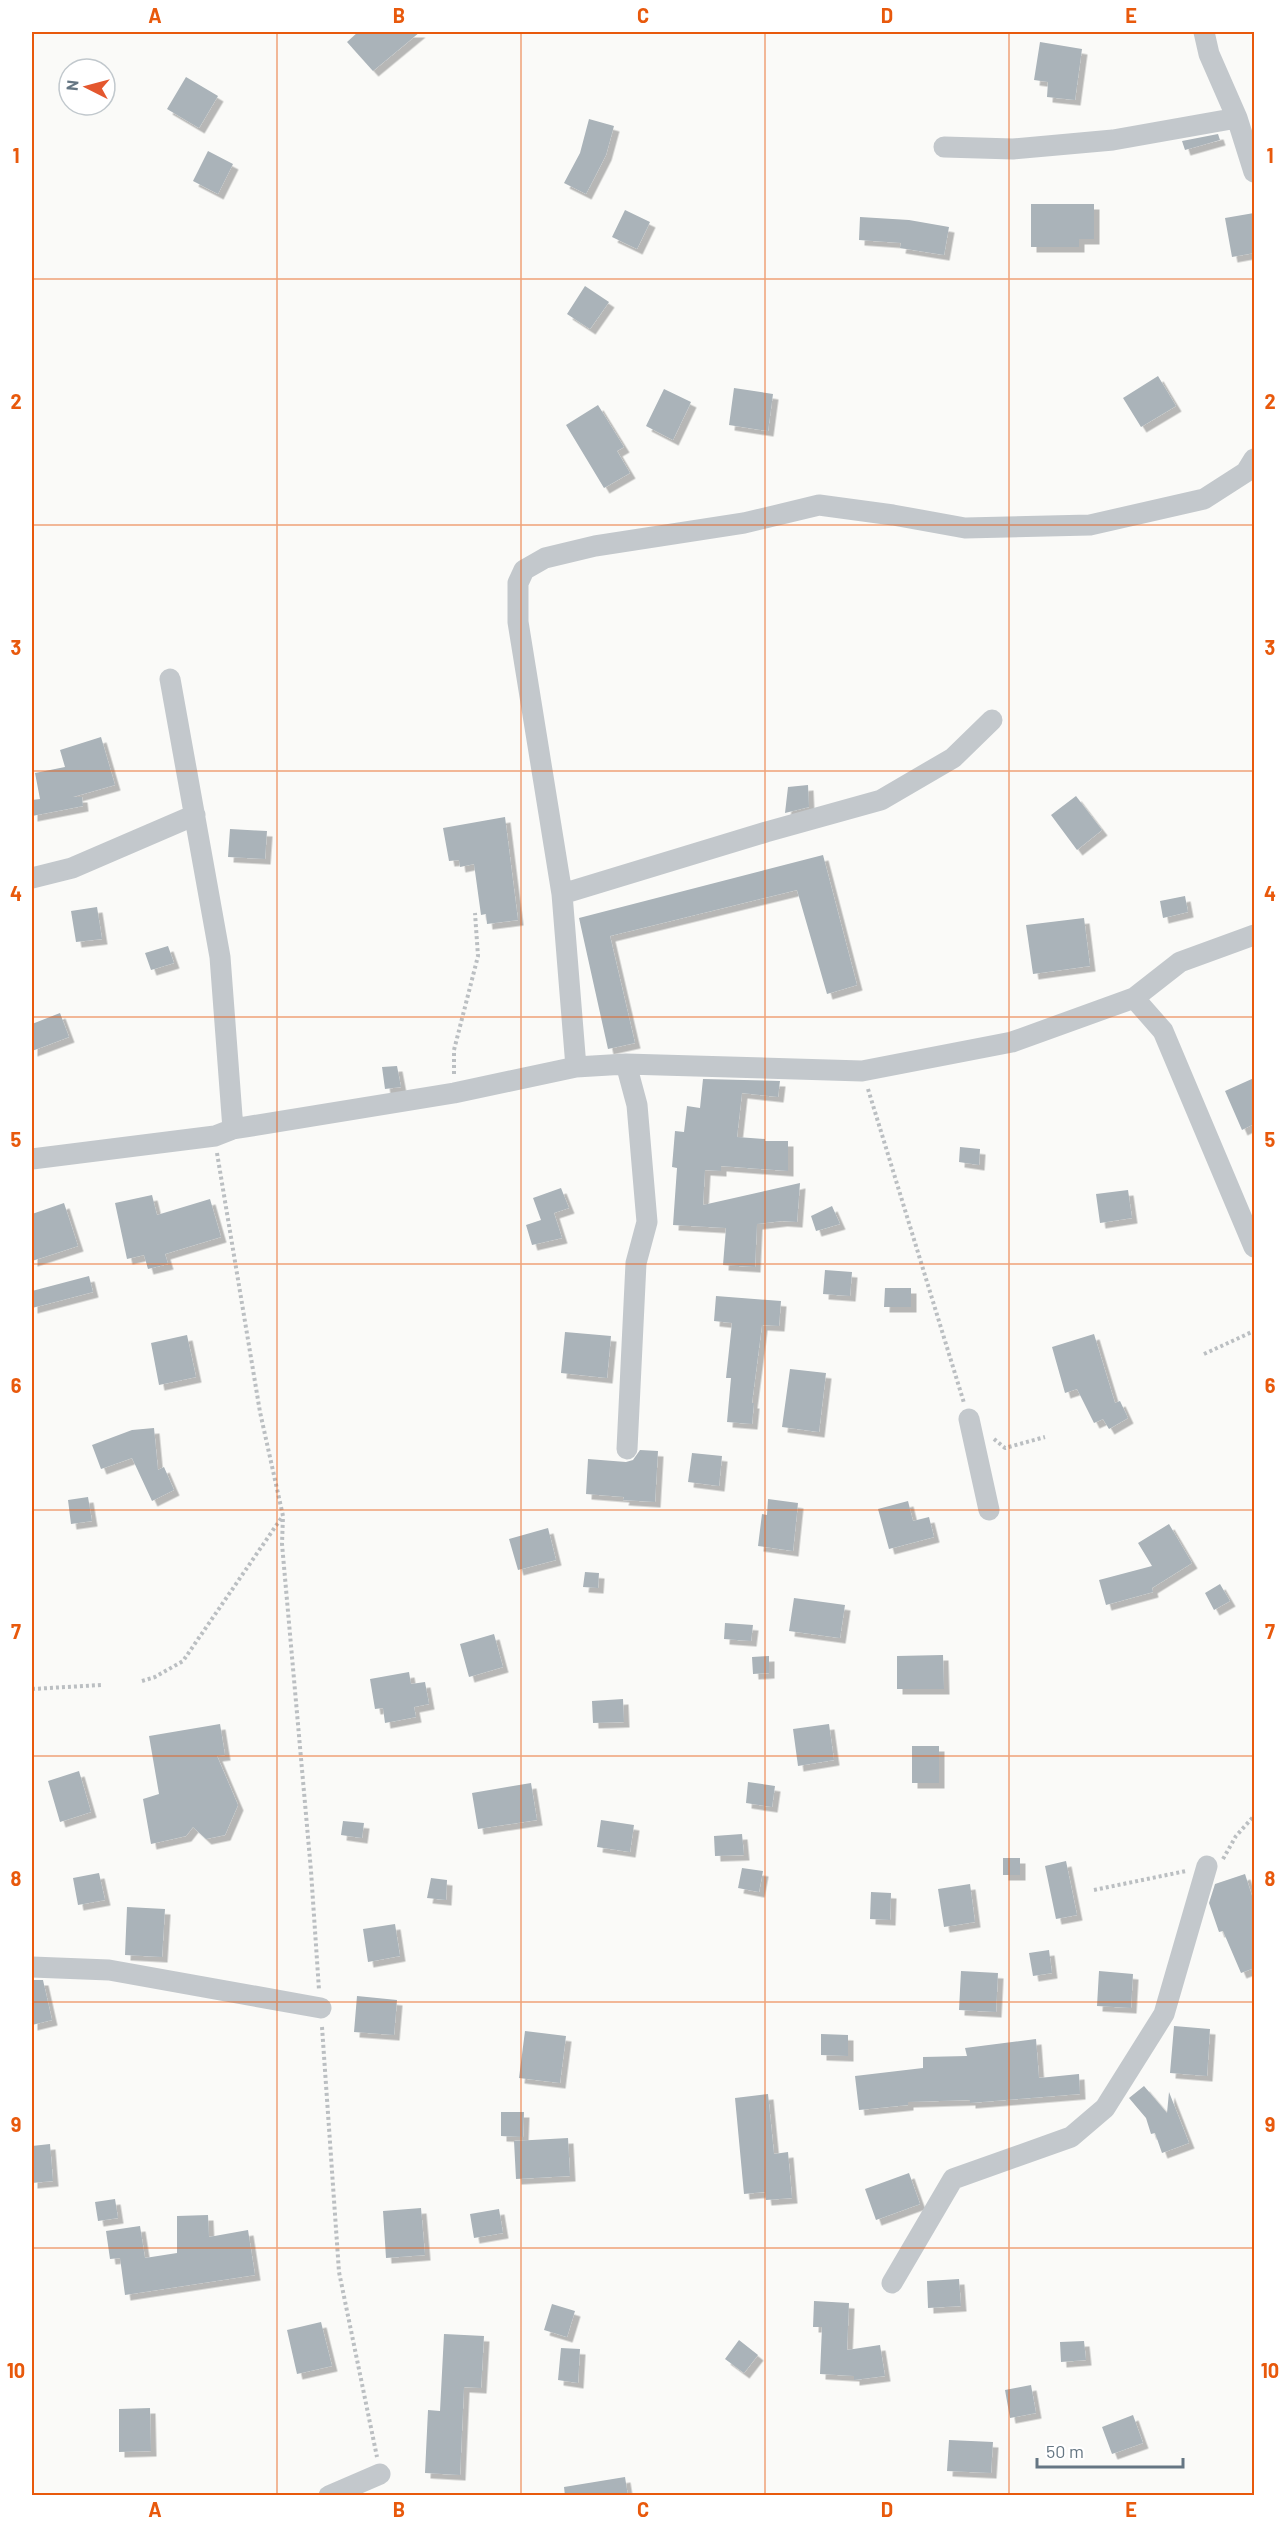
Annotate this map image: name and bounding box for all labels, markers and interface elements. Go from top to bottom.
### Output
text: A [148,3,162,27]
text: B [393,3,405,27]
text: C [637,3,649,27]
text: D [881,3,893,27]
text: E [1125,3,1137,27]
north arrow [57,57,117,117]
text: N [62,79,82,92]
text: 1 [12,143,20,167]
text: 1 [1266,143,1274,167]
text: 2 [10,389,22,413]
text: 2 [1264,389,1276,413]
text: 3 [11,635,21,659]
text: 3 [1265,635,1275,659]
text: 4 [10,881,22,905]
text: 4 [1264,881,1276,905]
text: 5 [11,1127,22,1151]
text: 5 [1265,1127,1276,1151]
text: 6 [11,1373,22,1397]
text: 6 [1265,1373,1276,1397]
text: 7 [11,1619,21,1643]
text: 7 [1265,1619,1275,1643]
text: 8 [11,1866,22,1890]
text: 8 [1265,1866,1276,1890]
text: 9 [11,2112,21,2136]
text: 9 [1265,2112,1275,2136]
text: 10 [7,2358,25,2382]
text: 10 [1261,2358,1279,2382]
scale bar [1037,2431,1182,2469]
text: 50 m [1046,2440,1084,2462]
text: A [148,2497,162,2521]
text: B [393,2497,405,2521]
text: C [637,2497,649,2521]
text: D [881,2497,893,2521]
text: E [1125,2497,1137,2521]

